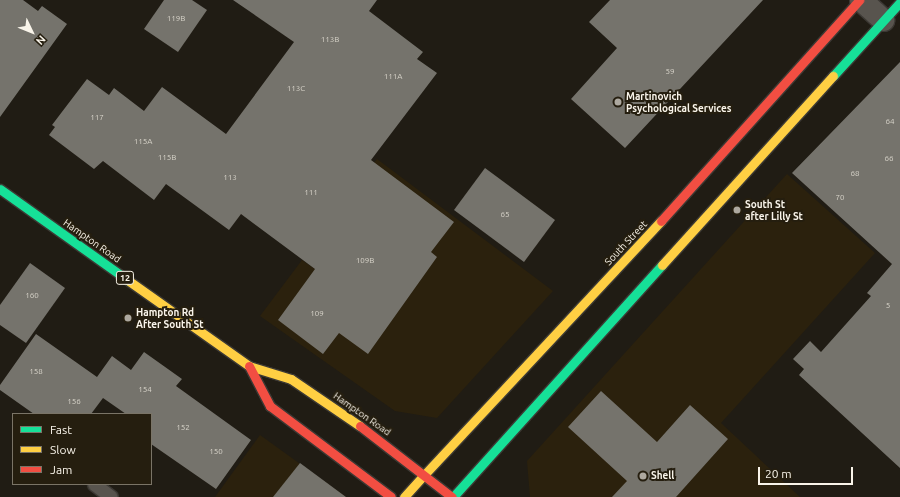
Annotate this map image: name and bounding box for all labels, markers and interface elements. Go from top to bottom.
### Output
north arrow [12,12,52,52]
house number: 119B [167,14,185,24]
text: N [34,33,48,47]
house number: 113B [321,35,339,45]
house number: 59 [665,67,675,77]
house number: 111A [384,72,402,82]
house number: 113C [287,84,305,94]
place label: Martinovich Psychological Services [626,90,731,114]
marker: Martinovich Psychological Services [613,97,623,107]
house number: 117 [90,113,104,123]
house number: 64 [885,117,895,127]
house number: 115A [134,137,152,147]
house number: 115B [158,153,176,163]
house number: 66 [884,154,894,164]
house number: 68 [850,169,860,179]
house number: 113 [223,173,237,183]
house number: 111 [304,188,318,198]
house number: 70 [835,193,845,203]
place label: South St after Lilly St [745,198,803,222]
marker: South St after Lilly St [732,205,742,215]
house number: 65 [500,210,510,220]
street label: Hampton Road [61,217,123,265]
street label: South Street [602,218,650,268]
house number: 109B [356,256,374,266]
road number: 12 [115,271,135,285]
house number: 160 [25,291,39,301]
house number: 5 [886,301,890,311]
place label: Hampton Rd After South St [136,306,204,330]
house number: 109 [310,309,324,319]
marker: Hampton Rd After South St [123,313,133,323]
house number: 158 [29,367,43,377]
house number: 154 [138,385,152,395]
street label: Hampton Road [331,390,393,438]
house number: 156 [67,397,81,407]
legend [12,413,152,485]
text: Fast [50,423,72,436]
house number: 152 [176,423,190,433]
text: Slow [50,443,76,456]
house number: 150 [209,447,223,457]
scale bar [760,459,855,485]
text: Jam [50,463,72,476]
text: 20 m [765,467,792,480]
place label: Shell [651,470,674,482]
marker: Shell [638,471,648,481]

